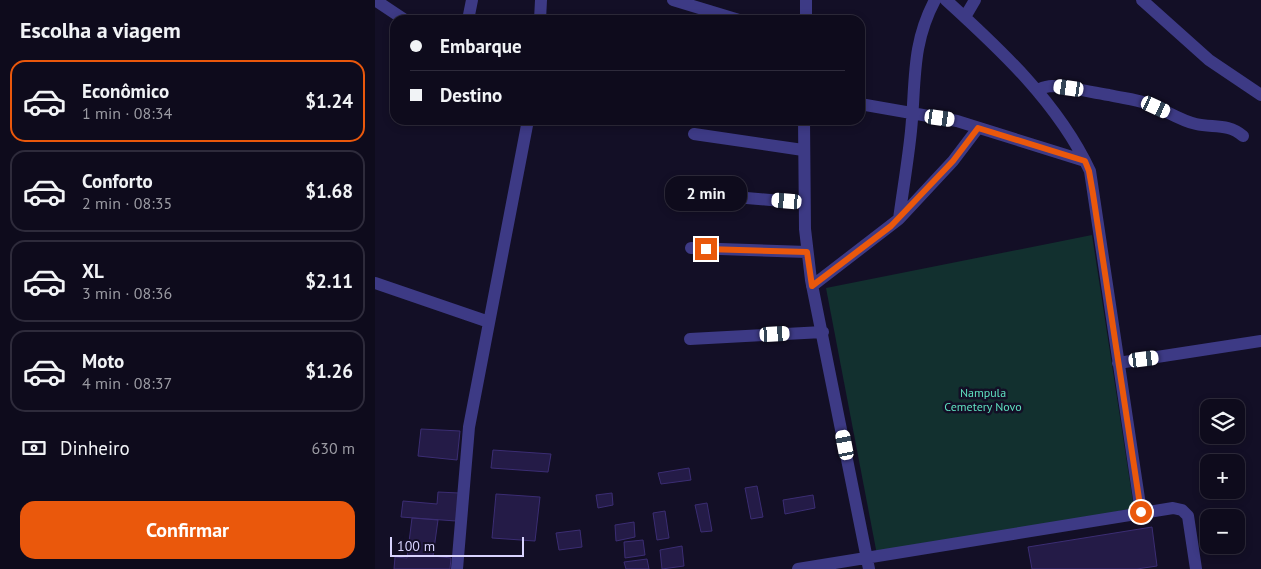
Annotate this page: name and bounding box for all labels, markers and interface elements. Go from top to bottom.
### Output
text: Escolha a viagem [20,16,181,44]
text: Embarque [440,34,522,58]
car [1053,78,1084,98]
icon: car [22,79,67,124]
text: Econômico [82,79,169,103]
text: Destino [440,83,502,107]
text: $1.24 [305,89,353,113]
car [1139,94,1172,120]
text: 1 min · 08:34 [82,103,172,123]
car [924,108,955,128]
icon: car [22,169,67,214]
text: Conforto [82,169,153,193]
callout: 2 min [665,176,747,212]
text: $1.68 [305,179,353,203]
text: 2 min [686,183,726,203]
car [771,192,802,210]
text: 2 min · 08:35 [82,193,172,213]
route end [695,238,717,260]
icon: car [22,259,67,304]
text: XL [82,259,104,283]
text: $2.11 [305,269,353,293]
text: 3 min · 08:36 [82,283,172,303]
car [759,326,790,342]
icon: car [22,349,67,394]
text: Moto [82,349,124,373]
car [1128,350,1159,368]
text: $1.26 [305,359,353,383]
text: 4 min · 08:37 [82,373,172,393]
park label: Nampula Cemetery Novo [944,385,1022,414]
map controls [1200,399,1245,554]
button: layers [1200,399,1245,444]
car [834,429,855,461]
icon: cash [20,434,48,462]
text: Dinheiro [60,436,130,460]
text: 630 m [312,438,355,458]
button: + [1200,454,1245,499]
button: Confirmar [20,501,355,559]
route start [1130,501,1152,523]
button: − [1200,509,1245,554]
scale bar [390,534,524,557]
text: 100 m [397,537,435,555]

